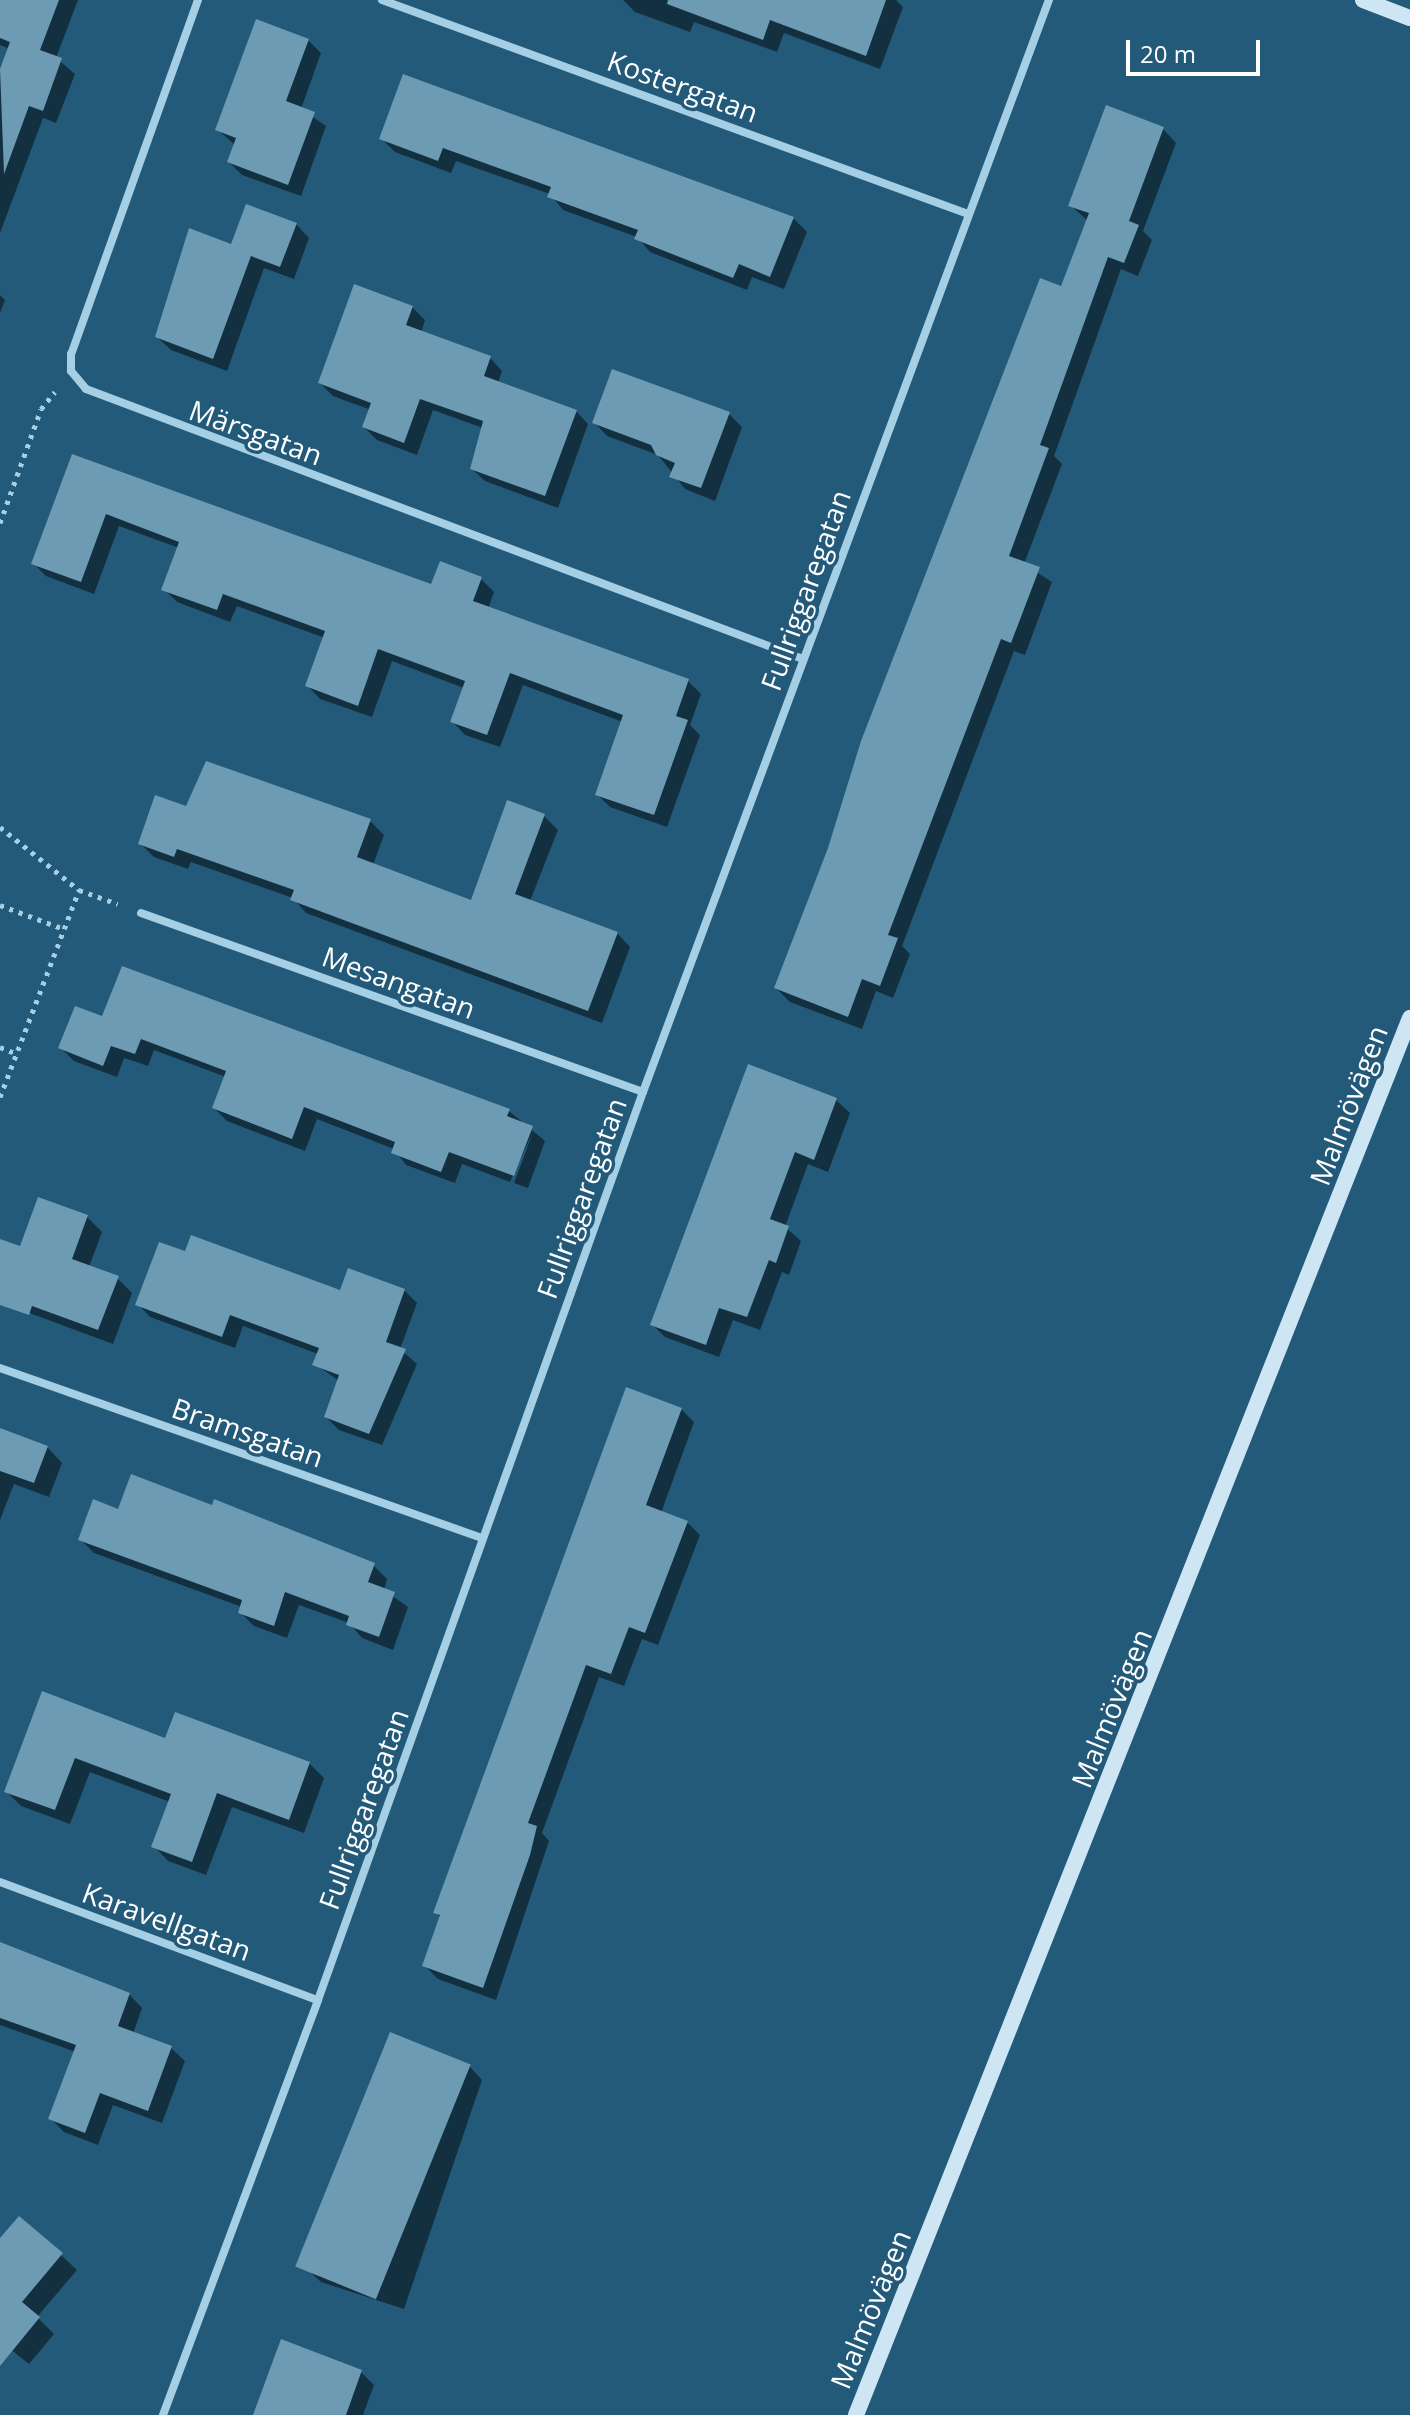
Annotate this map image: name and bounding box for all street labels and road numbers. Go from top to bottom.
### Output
street label: Kostergatan [603,43,763,129]
street label: Märsgatan [185,392,327,472]
street label: Fullriggaregatan [753,485,857,695]
street label: Mesangatan [318,939,480,1025]
street label: Malmövägen [1302,1020,1394,1190]
street label: Fullriggaregatan [529,1093,633,1303]
street label: Bramsgatan [168,1390,328,1474]
street label: Malmövägen [1064,1624,1158,1792]
street label: Fullriggaregatan [311,1704,415,1914]
street label: Karavellgatan [78,1875,256,1967]
street label: Malmövägen [823,2225,917,2393]

